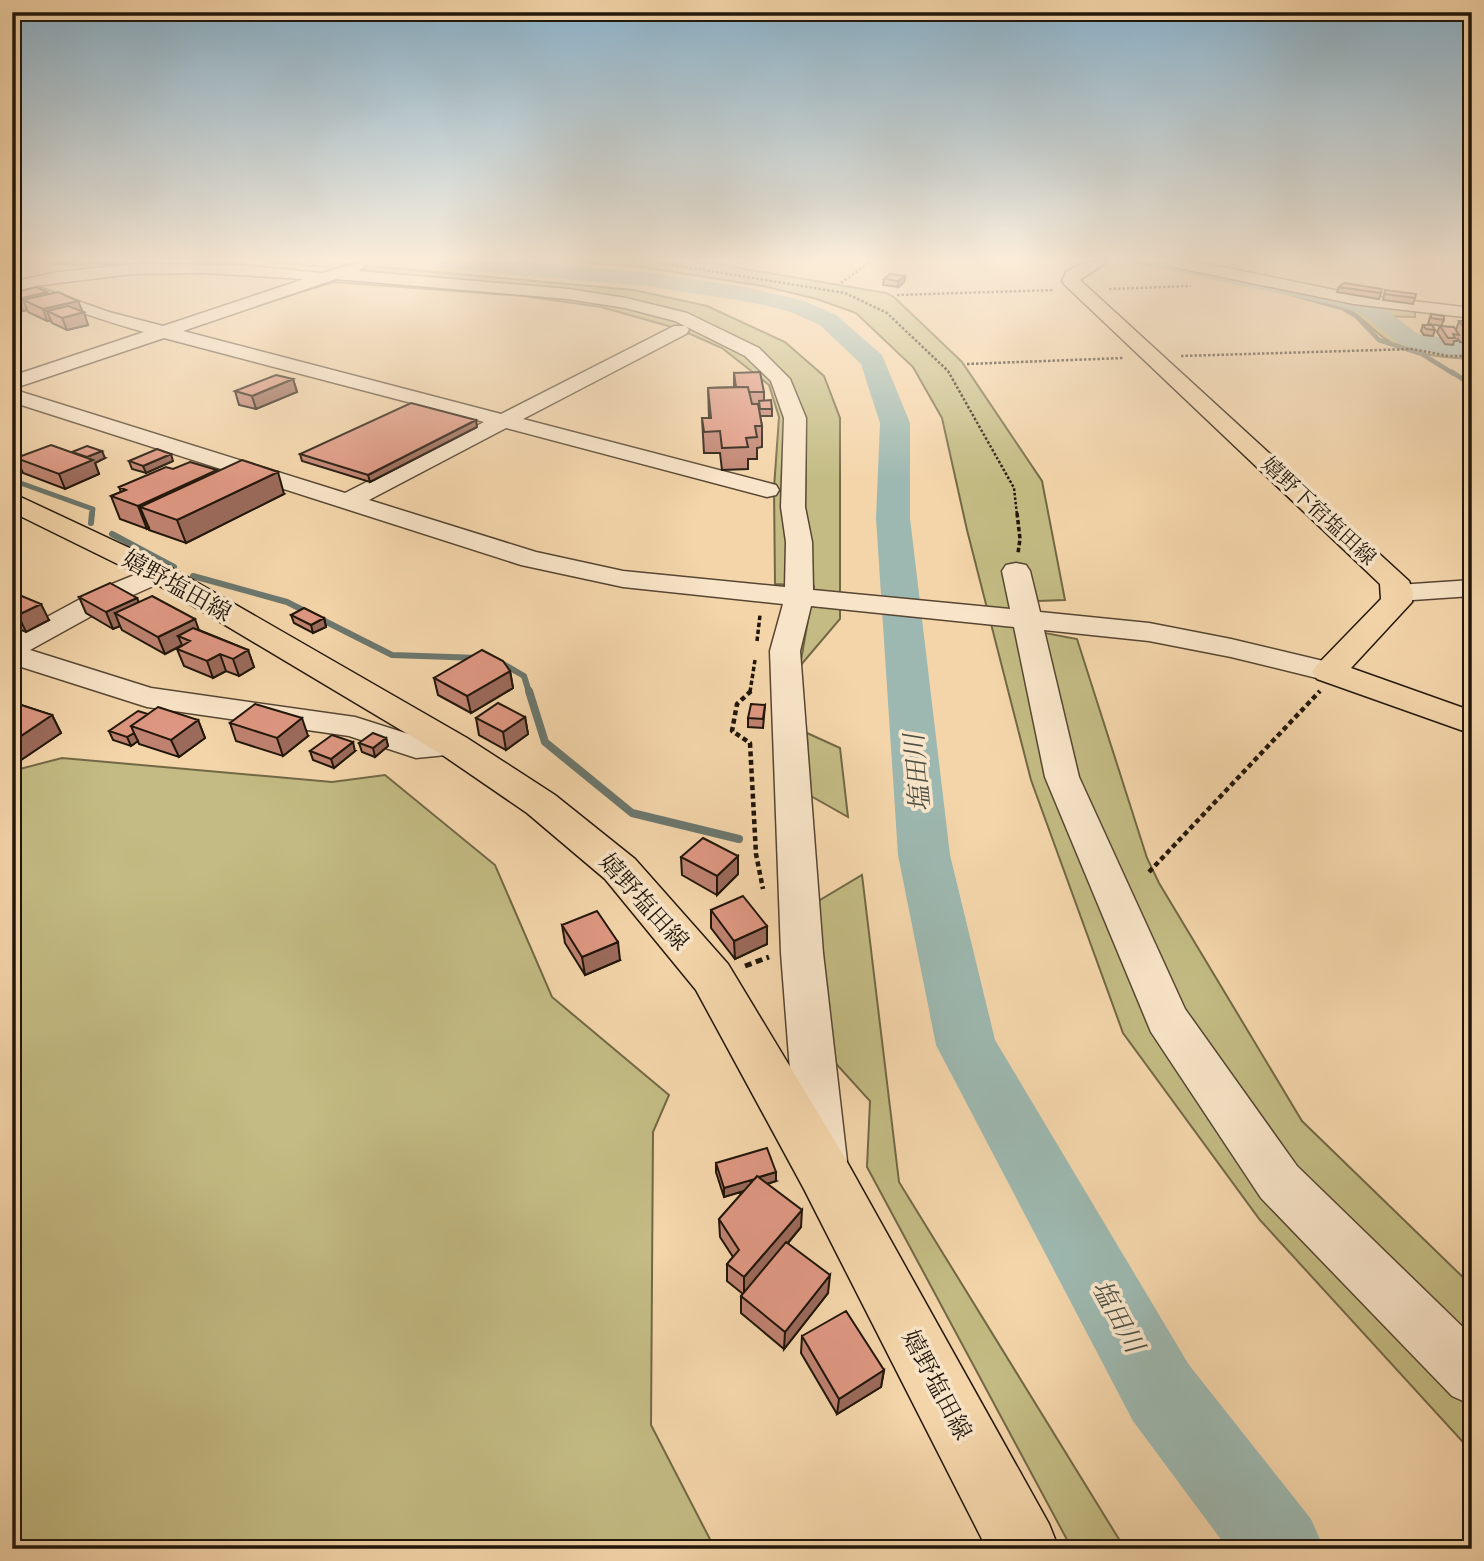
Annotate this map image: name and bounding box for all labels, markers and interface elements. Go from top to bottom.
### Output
street label: 嬉野下宿塩田線 [1256,451,1382,571]
street label: 嬉野塩田線 [117,544,237,629]
water label: 塩田川 [898,730,937,813]
street label: 嬉野塩田線 [592,847,695,957]
water label: 塩田川 [1084,1275,1151,1361]
street label: 嬉野塩田線 [895,1325,978,1445]

